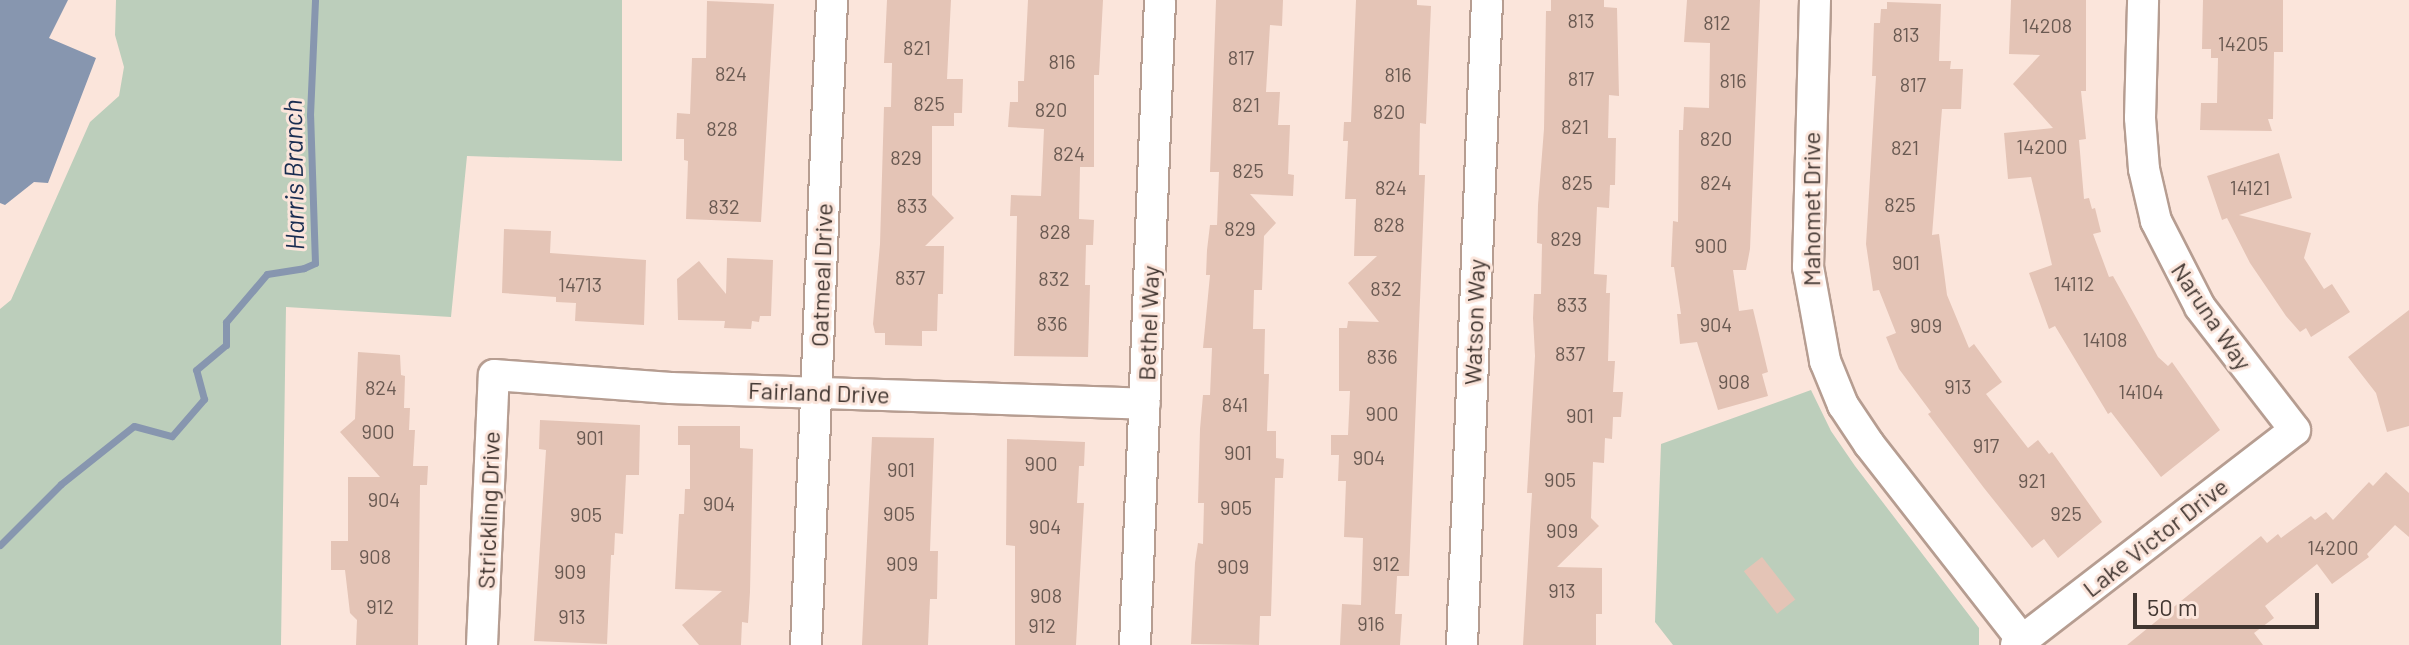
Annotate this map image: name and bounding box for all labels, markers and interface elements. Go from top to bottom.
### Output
house number: 813 [1567,8,1595,32]
house number: 812 [1703,10,1731,34]
house number: 14208 [2022,13,2072,37]
house number: 813 [1892,22,1920,46]
house number: 14205 [2218,31,2268,55]
house number: 821 [903,35,931,59]
house number: 817 [1228,45,1254,69]
house number: 816 [1048,49,1076,73]
house number: 824 [715,61,747,85]
house number: 816 [1384,62,1412,86]
house number: 817 [1568,66,1594,90]
house number: 816 [1719,68,1747,92]
house number: 817 [1900,72,1926,96]
house number: 825 [913,91,945,115]
house number: 821 [1232,92,1260,116]
house number: 820 [1035,97,1067,121]
water label: Harris Branch [276,99,310,251]
house number: 820 [1373,99,1405,123]
house number: 821 [1561,114,1589,138]
house number: 828 [706,116,738,140]
house number: 820 [1700,126,1732,150]
street label: Mahomet Drive [1797,132,1825,286]
house number: 14200 [2016,134,2068,158]
house number: 821 [1891,135,1919,159]
house number: 824 [1053,141,1085,165]
house number: 829 [890,145,922,169]
house number: 825 [1232,158,1264,182]
house number: 825 [1561,170,1593,194]
house number: 824 [1700,170,1732,194]
house number: 824 [1375,175,1407,199]
house number: 14121 [2230,175,2270,199]
house number: 825 [1884,192,1916,216]
house number: 833 [896,193,928,217]
house number: 832 [708,194,740,218]
street label: Oatmeal Drive [804,203,838,347]
house number: 828 [1373,212,1405,236]
house number: 829 [1224,216,1256,240]
house number: 828 [1039,219,1071,243]
house number: 829 [1550,226,1582,250]
house number: 900 [1694,233,1728,257]
house number: 901 [1892,250,1920,274]
street label: Naruna Way [2166,257,2258,375]
street label: Watson Way [1457,258,1491,386]
house number: 837 [895,265,925,289]
street label: Bethel Way [1132,265,1164,381]
house number: 832 [1038,266,1070,290]
house number: 14112 [2054,271,2094,295]
house number: 14713 [558,272,602,296]
house number: 832 [1370,276,1402,300]
house number: 833 [1556,292,1588,316]
house number: 836 [1036,311,1068,335]
house number: 904 [1700,312,1732,336]
house number: 909 [1910,313,1942,337]
house number: 14108 [2083,327,2127,351]
house number: 837 [1555,341,1585,365]
house number: 836 [1366,344,1398,368]
house number: 908 [1718,369,1750,393]
house number: 913 [1944,374,1972,398]
house number: 824 [365,375,397,399]
street label: Fairland Drive [748,375,890,409]
house number: 14104 [2118,379,2164,403]
house number: 841 [1222,392,1248,416]
house number: 900 [1365,401,1399,425]
house number: 901 [1566,403,1594,427]
house number: 900 [361,419,395,443]
house number: 901 [576,425,604,449]
street label: Strickling Drive [471,431,505,589]
house number: 917 [1973,433,1999,457]
house number: 901 [1224,440,1252,464]
house number: 904 [1353,445,1385,469]
house number: 900 [1024,451,1058,475]
house number: 901 [887,457,915,481]
house number: 905 [1544,467,1576,491]
house number: 921 [2018,468,2046,492]
street label: Lake Victor Drive [2077,471,2233,603]
house number: 904 [368,487,400,511]
house number: 904 [703,491,735,515]
house number: 905 [1220,495,1252,519]
house number: 905 [883,501,915,525]
house number: 925 [2050,501,2082,525]
house number: 905 [570,502,602,526]
house number: 904 [1029,514,1061,538]
house number: 909 [1546,518,1578,542]
house number: 14200 [2307,535,2359,559]
house number: 908 [359,544,391,568]
house number: 909 [886,551,918,575]
house number: 912 [1372,551,1400,575]
house number: 909 [1217,554,1249,578]
house number: 909 [554,559,586,583]
scale bar [2137,577,2323,627]
house number: 913 [1548,578,1576,602]
house number: 908 [1030,583,1062,607]
text: 50 m [2147,592,2198,621]
house number: 912 [366,594,394,618]
house number: 913 [558,604,586,628]
house number: 916 [1357,611,1385,635]
house number: 912 [1028,613,1056,637]

